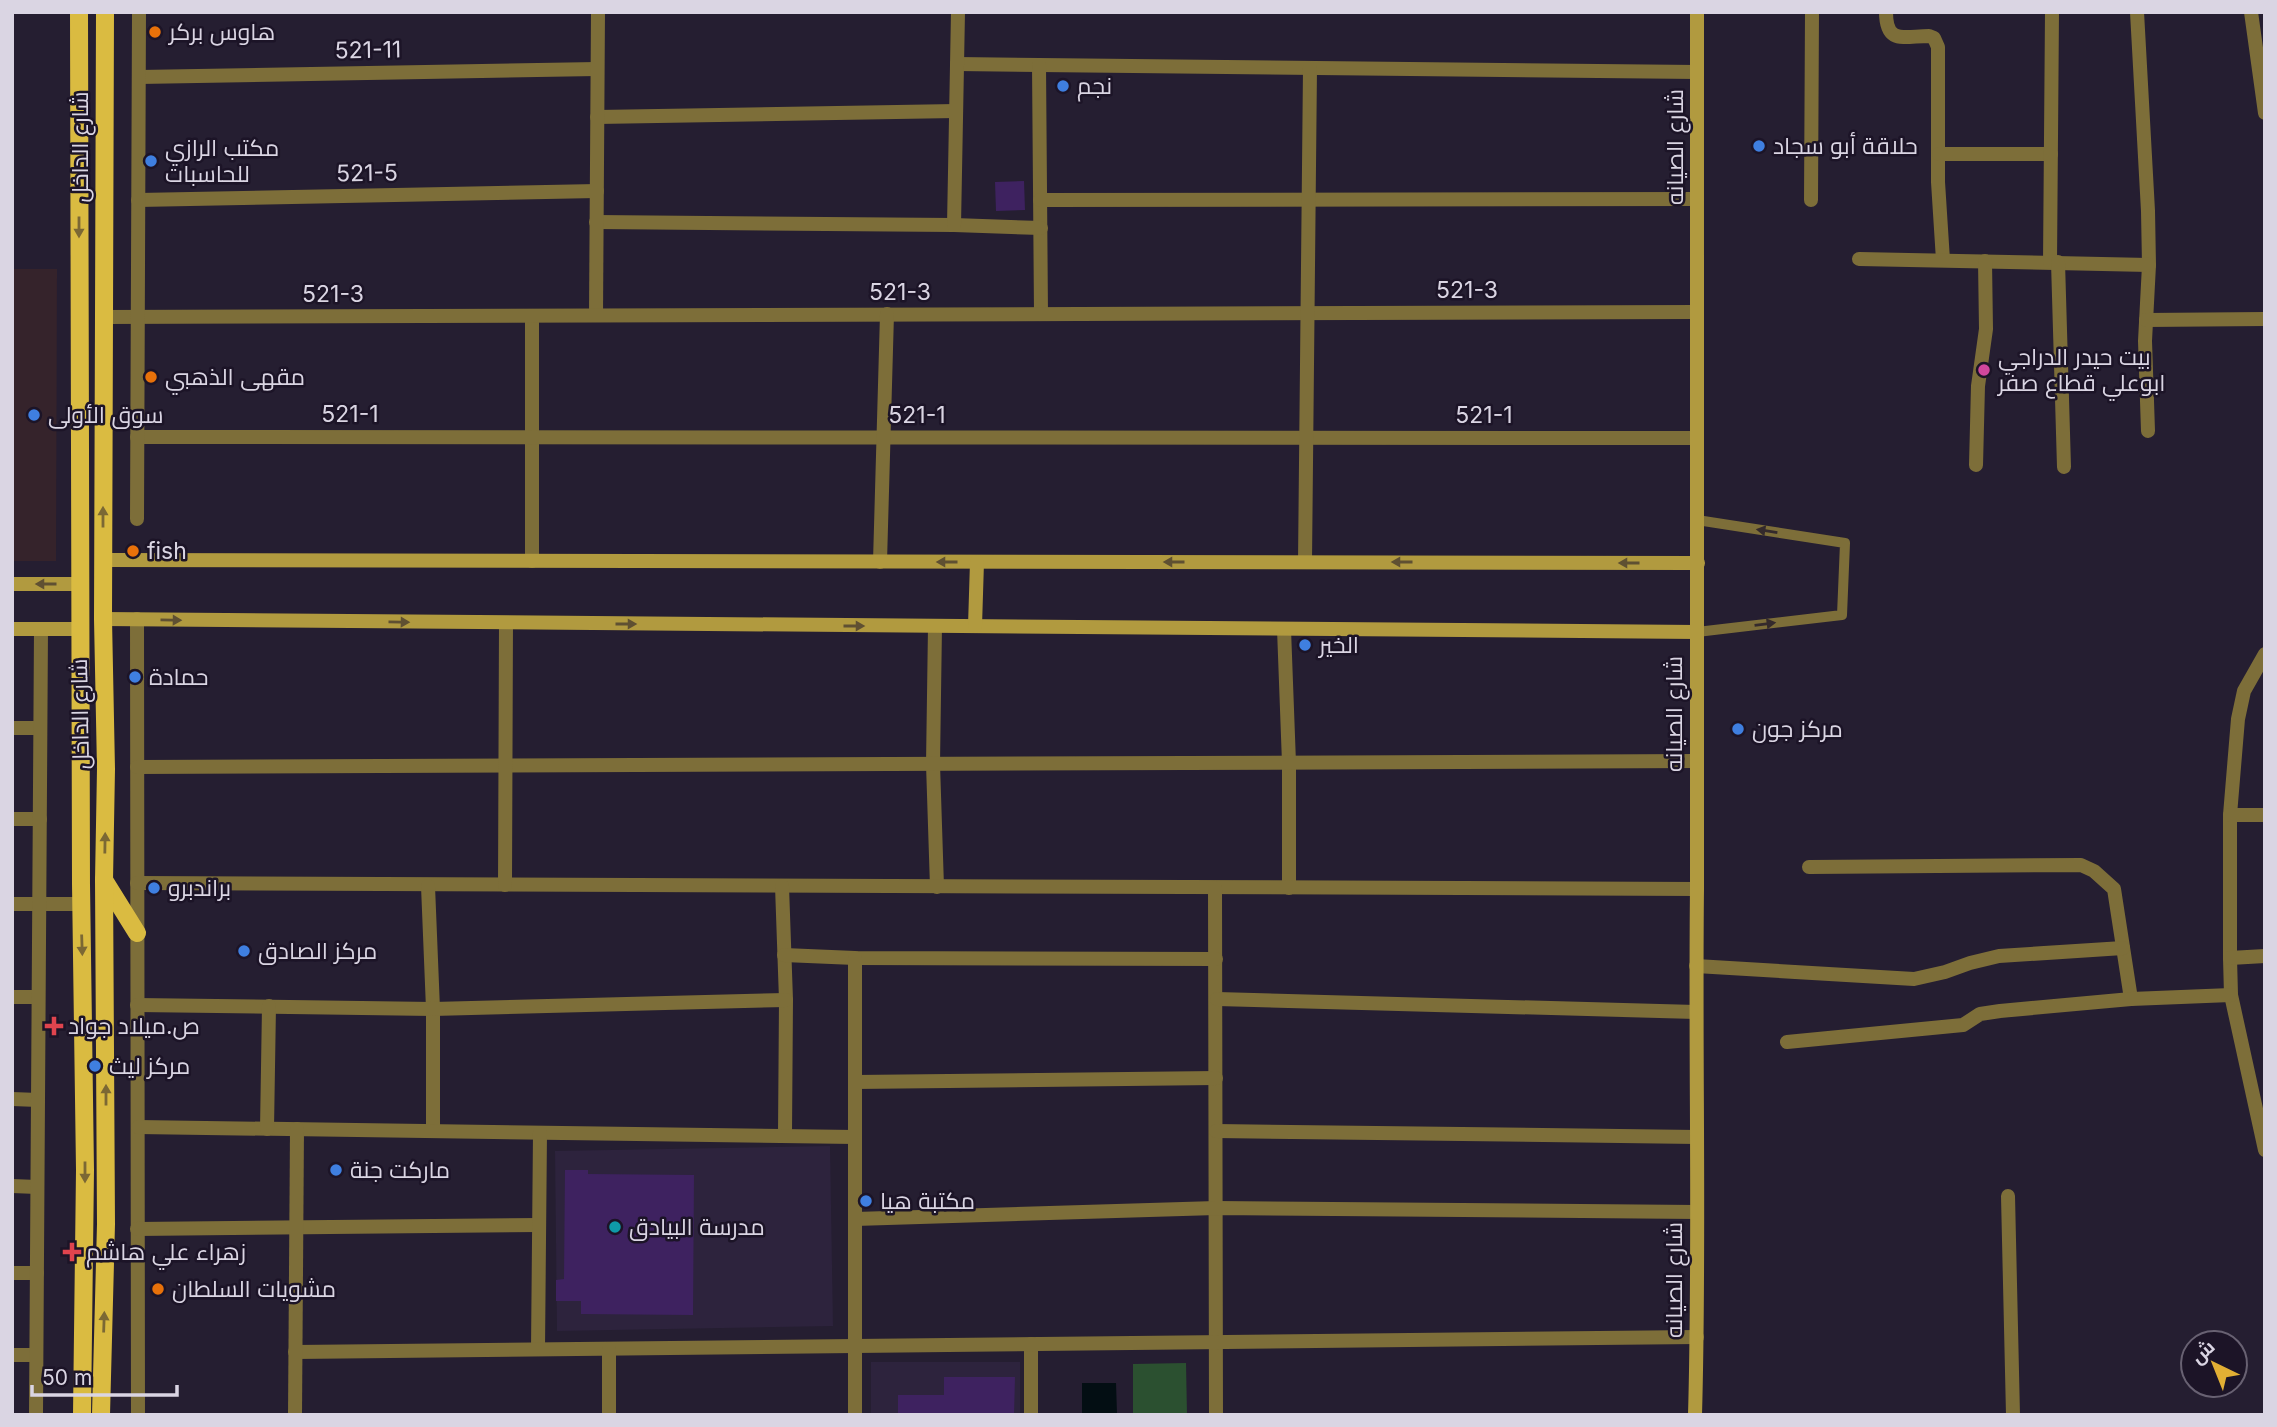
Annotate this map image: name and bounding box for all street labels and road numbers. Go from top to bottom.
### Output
street label: 521-11 [334,35,402,65]
street label: شارع الصيانه [1661,89,1691,205]
street label: شارع الداخل [66,92,96,202]
street label: 521-5 [336,158,398,188]
street label: 521-3 [1436,276,1498,304]
street label: 521-3 [869,278,931,306]
street label: 521-3 [302,280,364,308]
street label: 521-1 [321,400,379,428]
street label: 521-1 [888,401,946,429]
street label: 521-1 [1455,401,1513,429]
street label: شارع الصيانه [1660,656,1690,772]
street label: شارع الداخل [65,658,97,770]
street label: شارع الصيانه [1660,1222,1690,1338]

